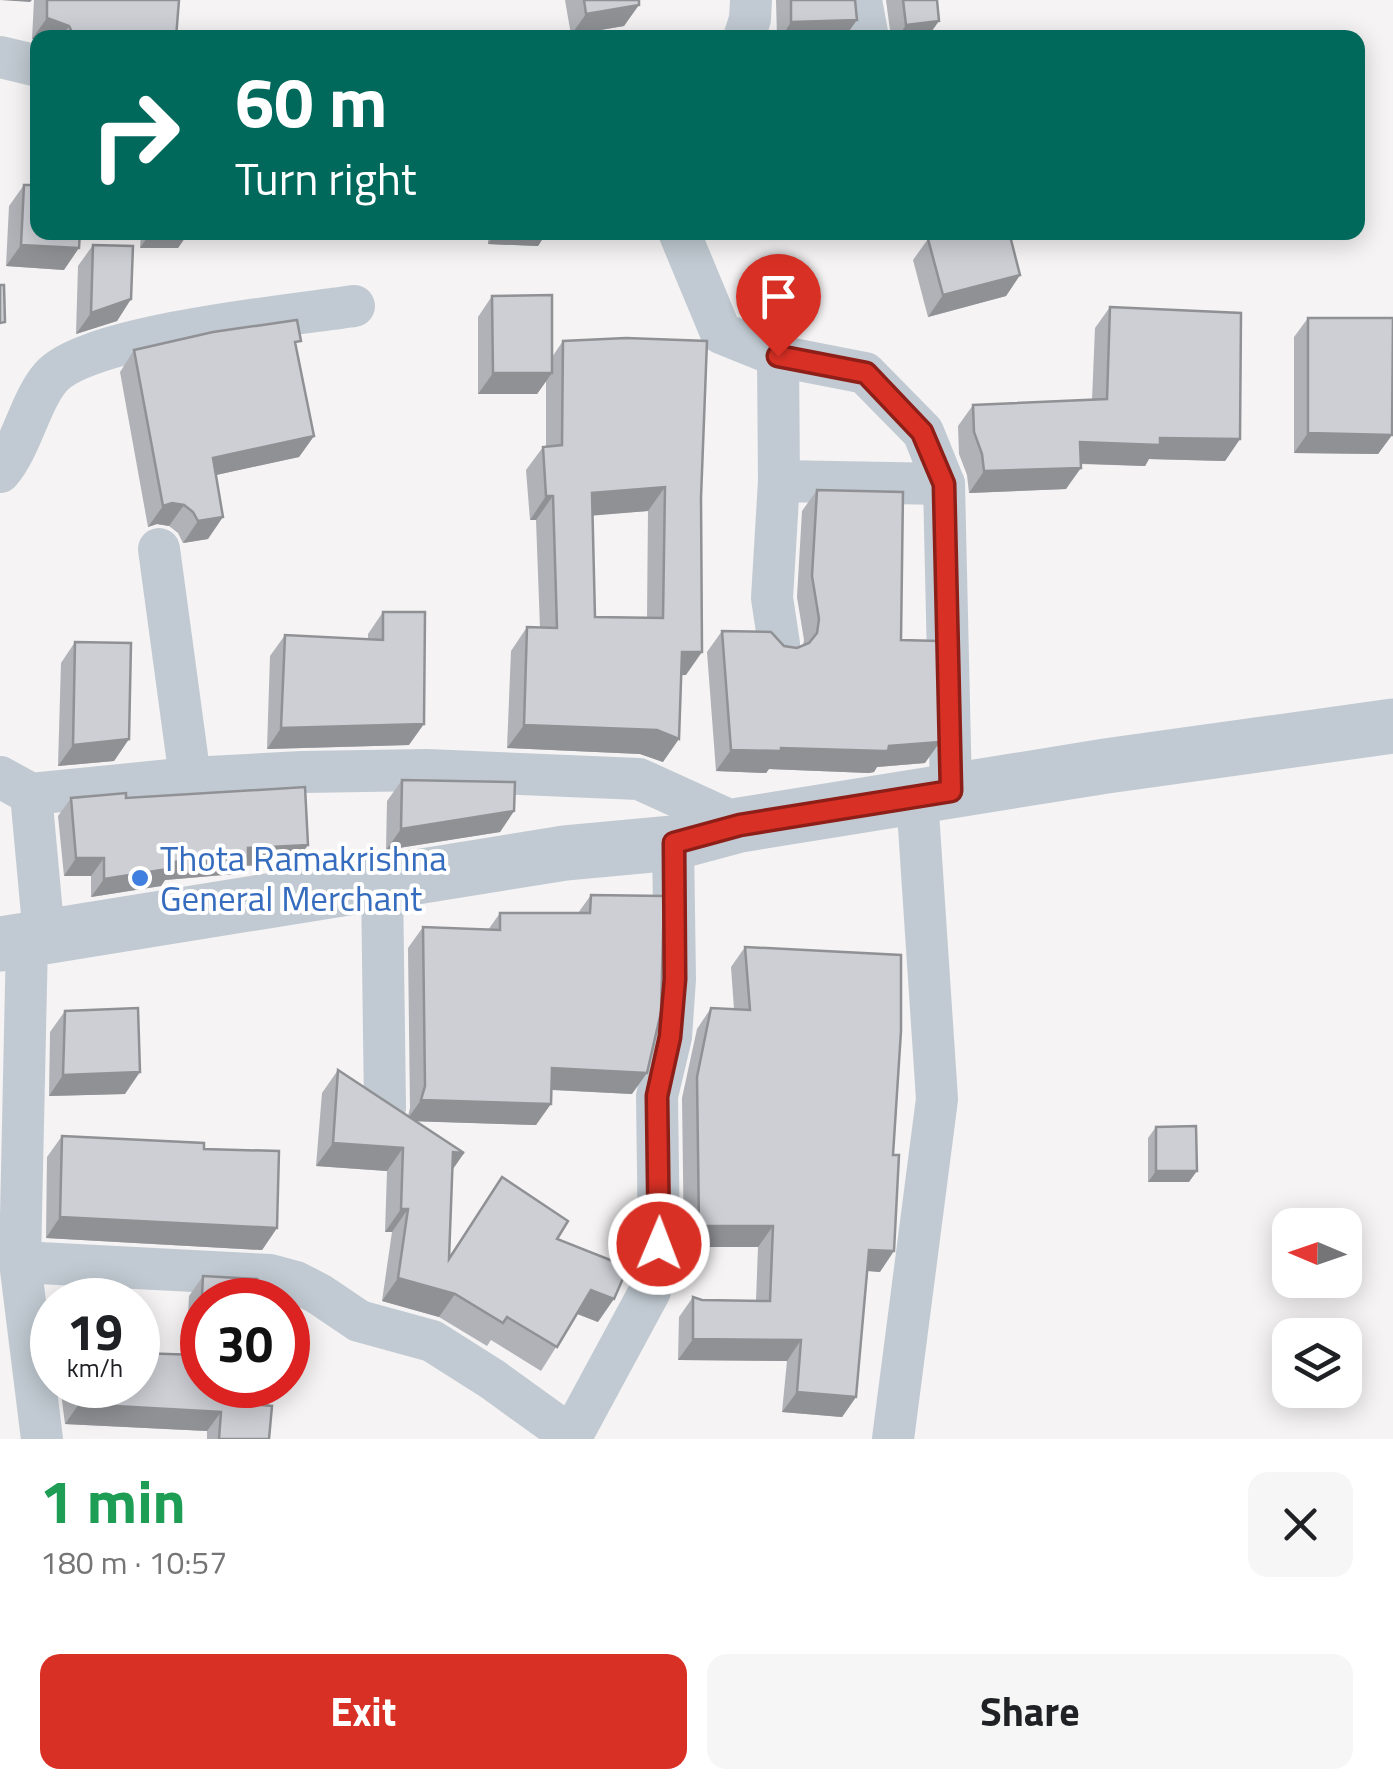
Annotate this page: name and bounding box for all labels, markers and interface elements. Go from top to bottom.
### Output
text: 60 m [235,48,388,154]
icon: right [70,70,200,200]
text: Turn right [235,144,417,212]
pin [736,254,821,357]
icon: arrive [751,269,806,324]
place label: Thota Ramakrishna General Merchant [160,831,447,925]
marker: Thota Ramakrishna General Merchant [129,867,151,889]
position arrow [607,1192,711,1296]
north arrow [1272,1208,1362,1298]
map controls [1272,1208,1362,1408]
speed limit sign: 30 [180,1278,310,1408]
text: 19 [67,1293,123,1369]
button: layers [1272,1318,1362,1408]
text: km/h [67,1349,123,1387]
text: 1 min [40,1455,186,1546]
button: close [1248,1472,1353,1577]
text: 180 m · 10:57 [40,1538,227,1586]
button: Exit [40,1654,687,1769]
button: Share [707,1654,1353,1769]

